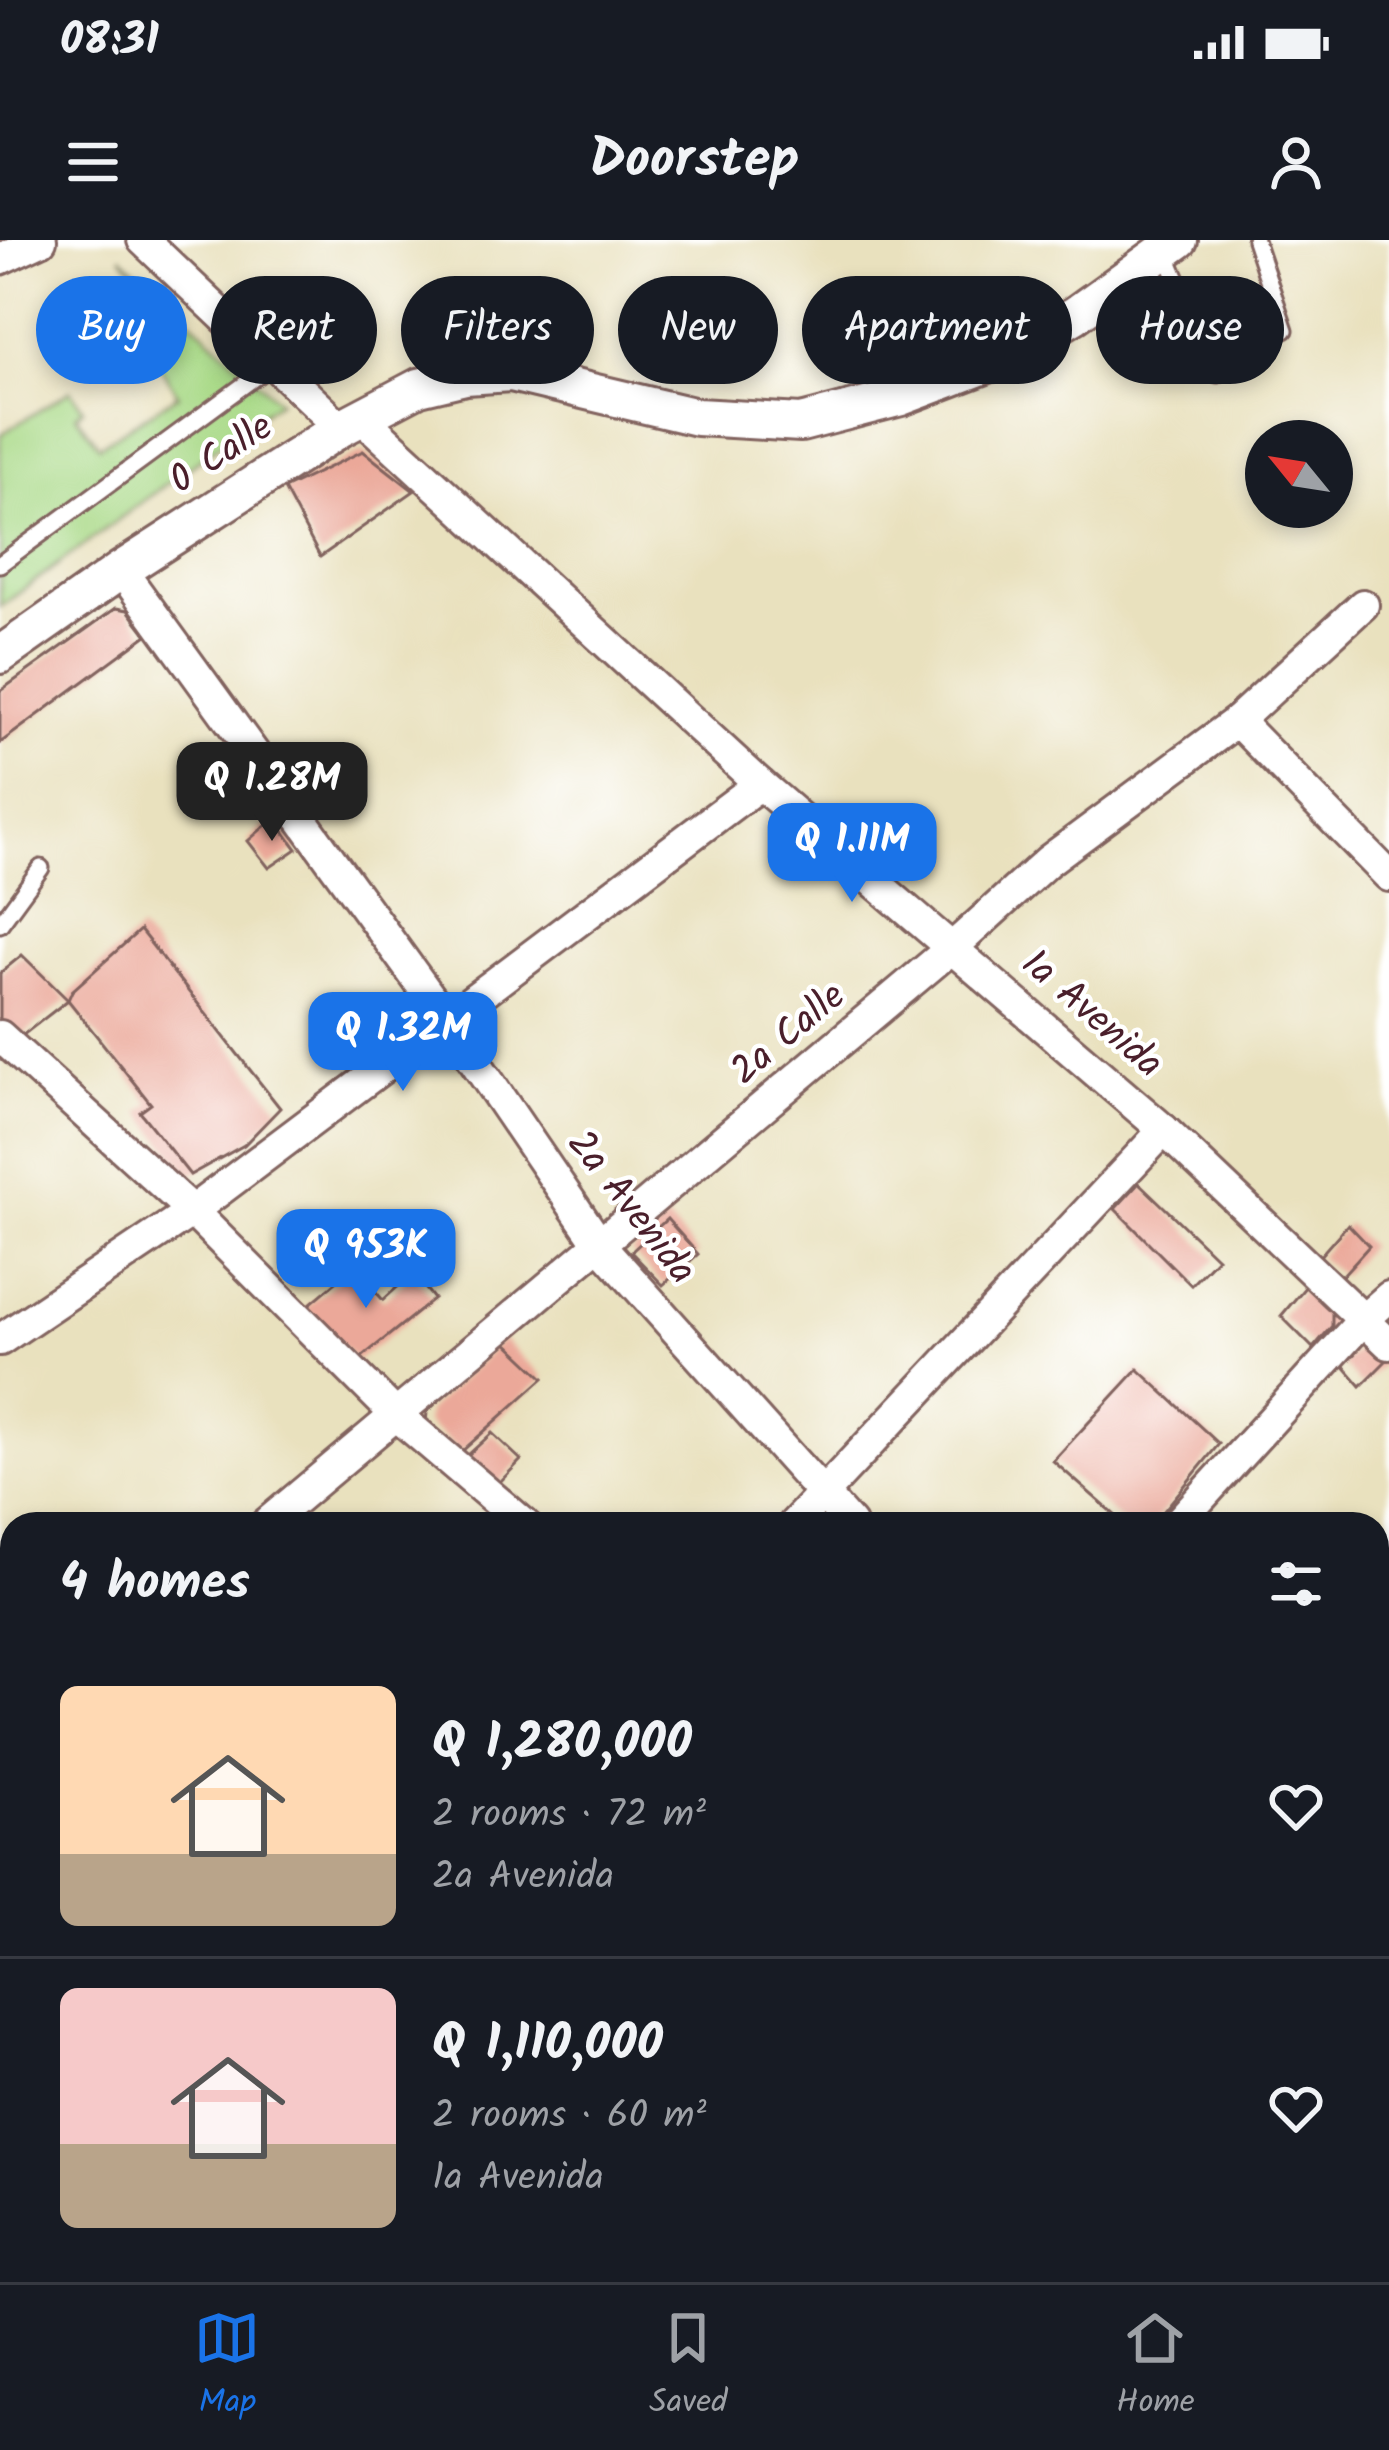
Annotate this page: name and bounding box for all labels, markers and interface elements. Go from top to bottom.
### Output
text: 08:31 [60,6,159,78]
text: Doorstep [590,119,799,205]
icon: menu [60,129,126,195]
icon: person [1263,129,1329,195]
chip: Buy [36,276,187,384]
chip: Rent [211,276,377,384]
chip: Filters [401,276,594,384]
chip: New [618,276,778,384]
chip: Apartment [802,276,1072,384]
chip: House [1096,276,1284,384]
street label: 0 Calle [158,398,286,512]
north arrow [1245,420,1353,528]
map controls [1245,420,1353,528]
pin: Q 1.28M [161,742,383,844]
text: Q 1.28M [204,750,340,812]
pin: Q 1.11M [741,803,963,905]
text: Q 1.11M [795,811,909,873]
street label: 1a Avenida [1006,935,1176,1095]
street label: 2a Calle [717,968,861,1102]
pin: Q 1.32M [292,992,514,1094]
text: Q 1.32M [335,1000,471,1062]
street label: 2a Avenida [550,1117,710,1299]
pin: Q 953K [268,1209,464,1311]
text: Q 953K [304,1217,429,1279]
text: 4 homes [60,1544,250,1625]
icon: filters [1263,1551,1329,1617]
text: Q 1,280,000 [432,1704,692,1785]
icon: home [156,1734,300,1878]
icon: heart [1263,1773,1329,1839]
text: 2 rooms · 72 m² [432,1785,706,1847]
text: 2a Avenida [432,1847,614,1909]
text: Q 1,110,000 [432,2005,663,2086]
icon: home [156,2036,300,2180]
icon: heart [1263,2075,1329,2141]
text: 2 rooms · 60 m² [432,2086,707,2148]
text: 1a Avenida [432,2148,604,2210]
tab: Map [194,2305,260,2430]
tab: Saved [649,2305,728,2430]
tab: Home [1116,2305,1195,2430]

